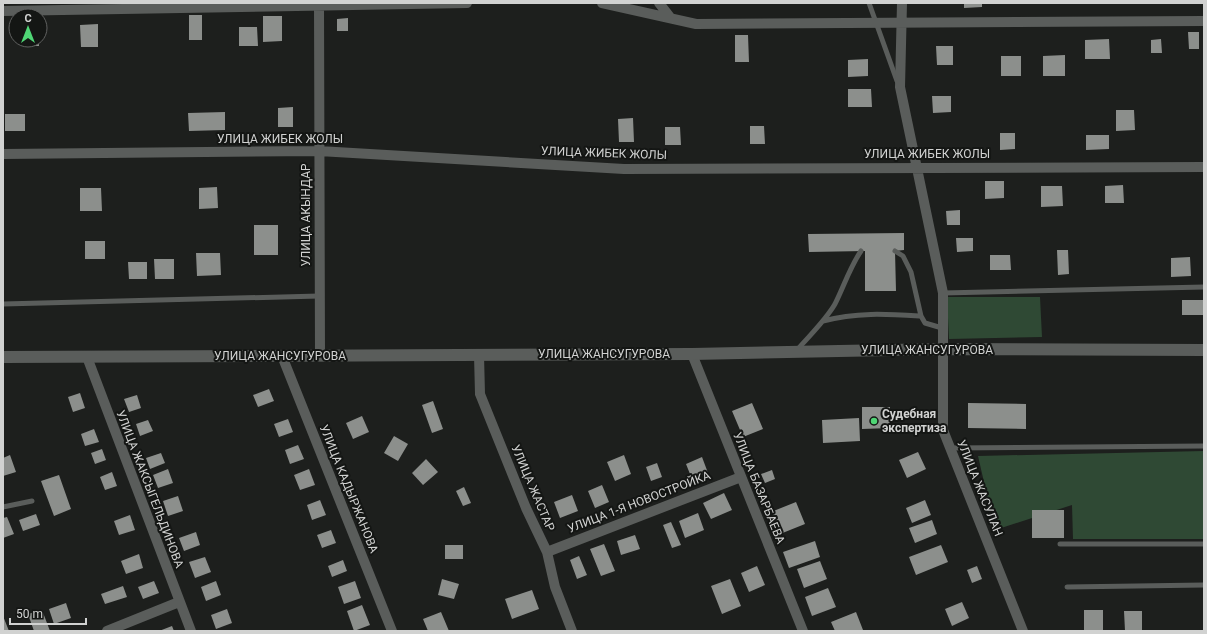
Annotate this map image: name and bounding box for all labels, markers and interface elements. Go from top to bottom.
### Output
north arrow [8,8,48,48]
text: С [24,12,32,25]
street label: УЛИЦА ЖИБЕК ЖОЛЫ [217,132,343,146]
street label: УЛИЦА ЖИБЕК ЖОЛЫ [541,144,667,162]
street label: УЛИЦА ЖИБЕК ЖОЛЫ [864,147,990,161]
street label: УЛИЦА АКЫНДАР [299,163,313,267]
street label: УЛИЦА ЖАНСУГУРОВА [861,343,993,357]
street label: УЛИЦА ЖАНСУГУРОВА [538,347,670,361]
street label: УЛИЦА ЖАНСУГУРОВА [214,349,346,363]
place label: Судебная экспертиза [882,407,947,435]
street label: УЛИЦА ЖАКСЫГЕЛЬДИНОВА [113,408,187,570]
marker: Судебная экспертиза [869,416,879,426]
street label: УЛИЦА КАДЫРЖАНОВА [317,423,381,555]
street label: УЛИЦА БАЗАРБАЕВА [730,430,788,546]
street label: УЛИЦА ЖАСУЛАН [954,438,1006,538]
street label: УЛИЦА ЖАСТАР [509,443,558,534]
street label: УЛИЦА 1-Я НОВОСТРОЙКА [565,467,713,536]
scale bar [10,600,86,626]
text: 50 m [16,607,43,621]

